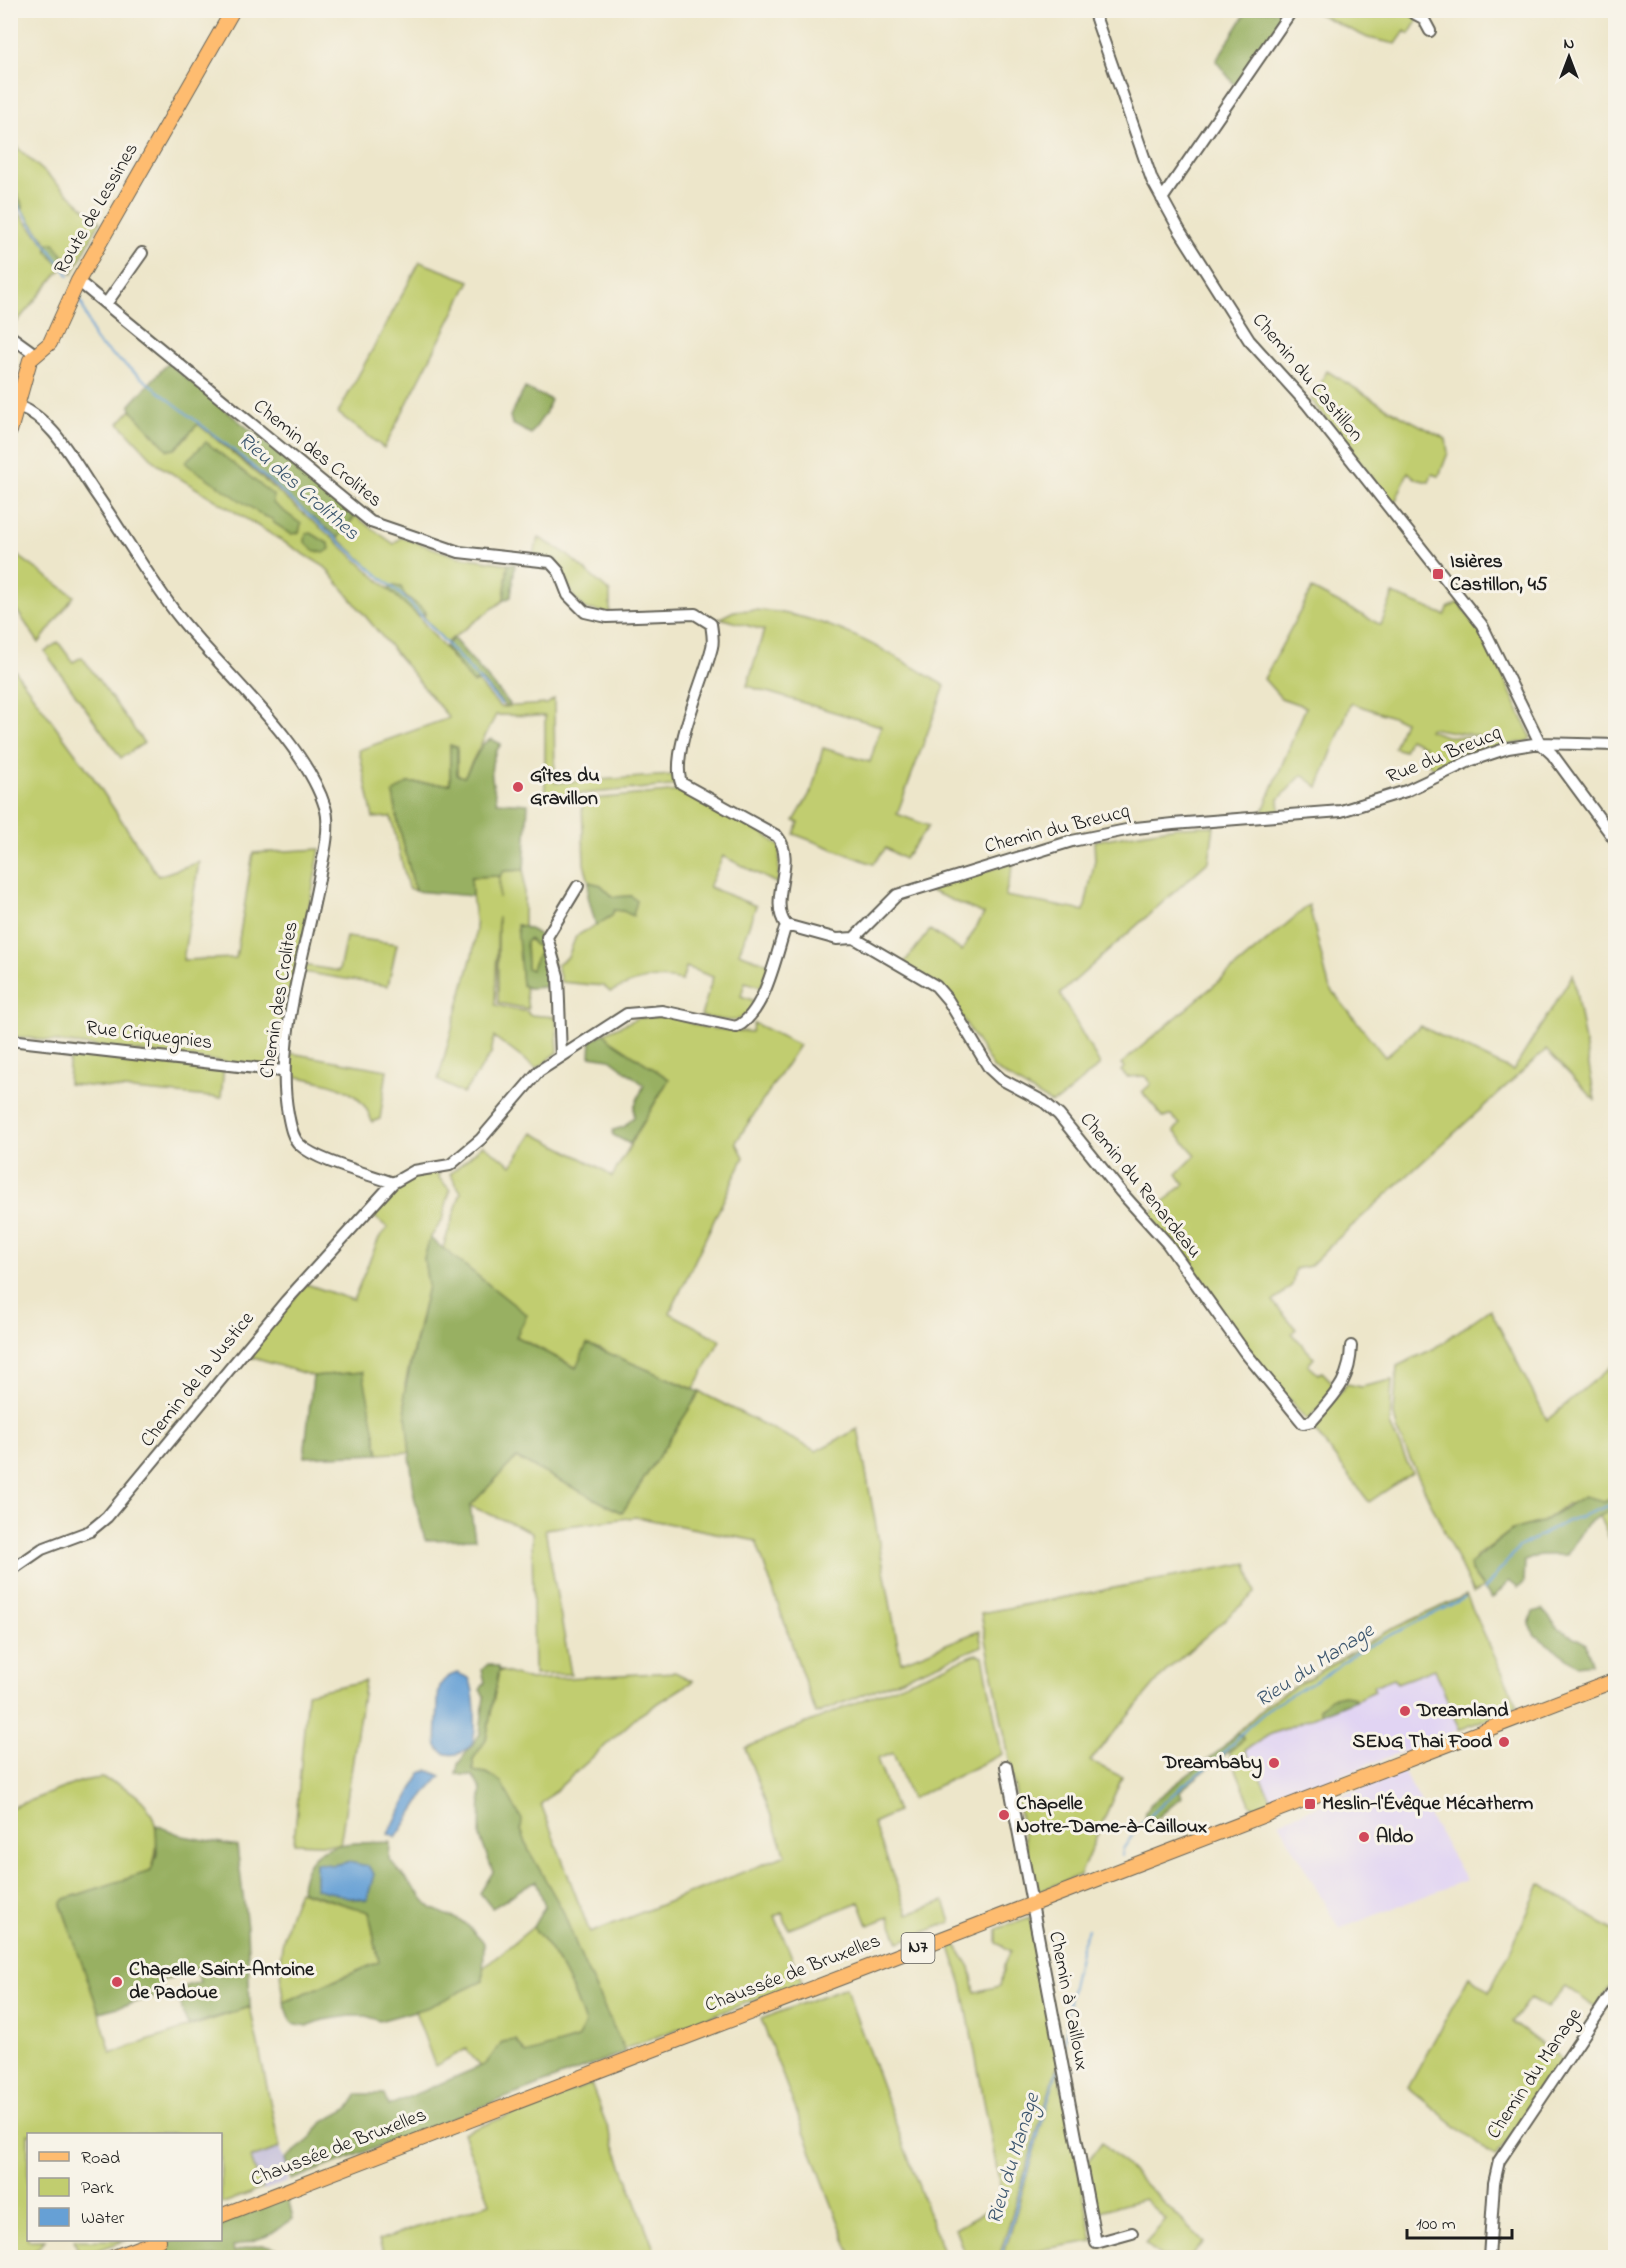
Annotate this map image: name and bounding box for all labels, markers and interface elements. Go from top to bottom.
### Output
north arrow [1539,27,1599,87]
text: N [1564,32,1575,56]
street label: Route de Lessines [47,138,147,280]
street label: Chemin du Castillon [1244,307,1370,449]
street label: Chemin des Crolites [246,393,388,515]
water label: Rieu des Crolithes [231,426,365,548]
place label: Isières Castillon, 45 [1450,548,1548,600]
marker: Isières Castillon, 45 [1431,567,1445,581]
street label: Rue du Breucq [1382,720,1506,792]
place label: Gîtes du Gravillon [530,762,600,814]
marker: Gîtes du Gravillon [511,780,525,794]
street label: Chemin du Breucq [982,798,1132,862]
street label: Chemin des Crolites [253,919,307,1081]
street label: Rue Criquegnies [84,1014,214,1059]
street label: Chemin du Renardeau [1072,1107,1208,1265]
street label: Chemin de la Justice [134,1306,262,1454]
water label: Rieu du Manage [1250,1616,1382,1716]
place label: Dreamland [1416,1697,1509,1726]
marker: Dreamland [1398,1704,1412,1718]
place label: SENG Thai Food [1352,1728,1493,1757]
marker: SENG Thai Food [1497,1735,1511,1749]
place label: Dreambaby [1162,1749,1262,1779]
marker: Dreambaby [1267,1756,1281,1770]
place label: Chapelle Notre-Dame-à-Cailloux [1016,1790,1207,1842]
place label: Meslin-l'Évêque Mécatherm [1322,1790,1534,1819]
marker: Meslin-l'Évêque Mécatherm [1303,1797,1317,1811]
marker: Chapelle Notre-Dame-à-Cailloux [997,1808,1011,1822]
place label: Aldo [1376,1823,1413,1852]
marker: Aldo [1357,1830,1371,1844]
street label: Chaussée de Bruxelles [701,1927,885,2021]
street label: Chemin à Cailloux [1040,1929,1096,2073]
road number: N7 [902,1933,934,1963]
place label: Chapelle Saint-Antoine de Padoue [129,1956,315,2008]
marker: Chapelle Saint-Antoine de Padoue [110,1975,124,1989]
street label: Chemin du Manage [1480,2003,1591,2146]
water label: Rieu du Manage [980,2088,1050,2229]
street label: Chaussée de Bruxelles [247,2101,431,2195]
legend [27,2133,222,2241]
text: Road [81,2146,120,2172]
text: Park [81,2176,114,2202]
scale bar [1407,2202,1512,2240]
text: Water [81,2206,125,2232]
text: 100 m [1416,2212,1456,2238]

